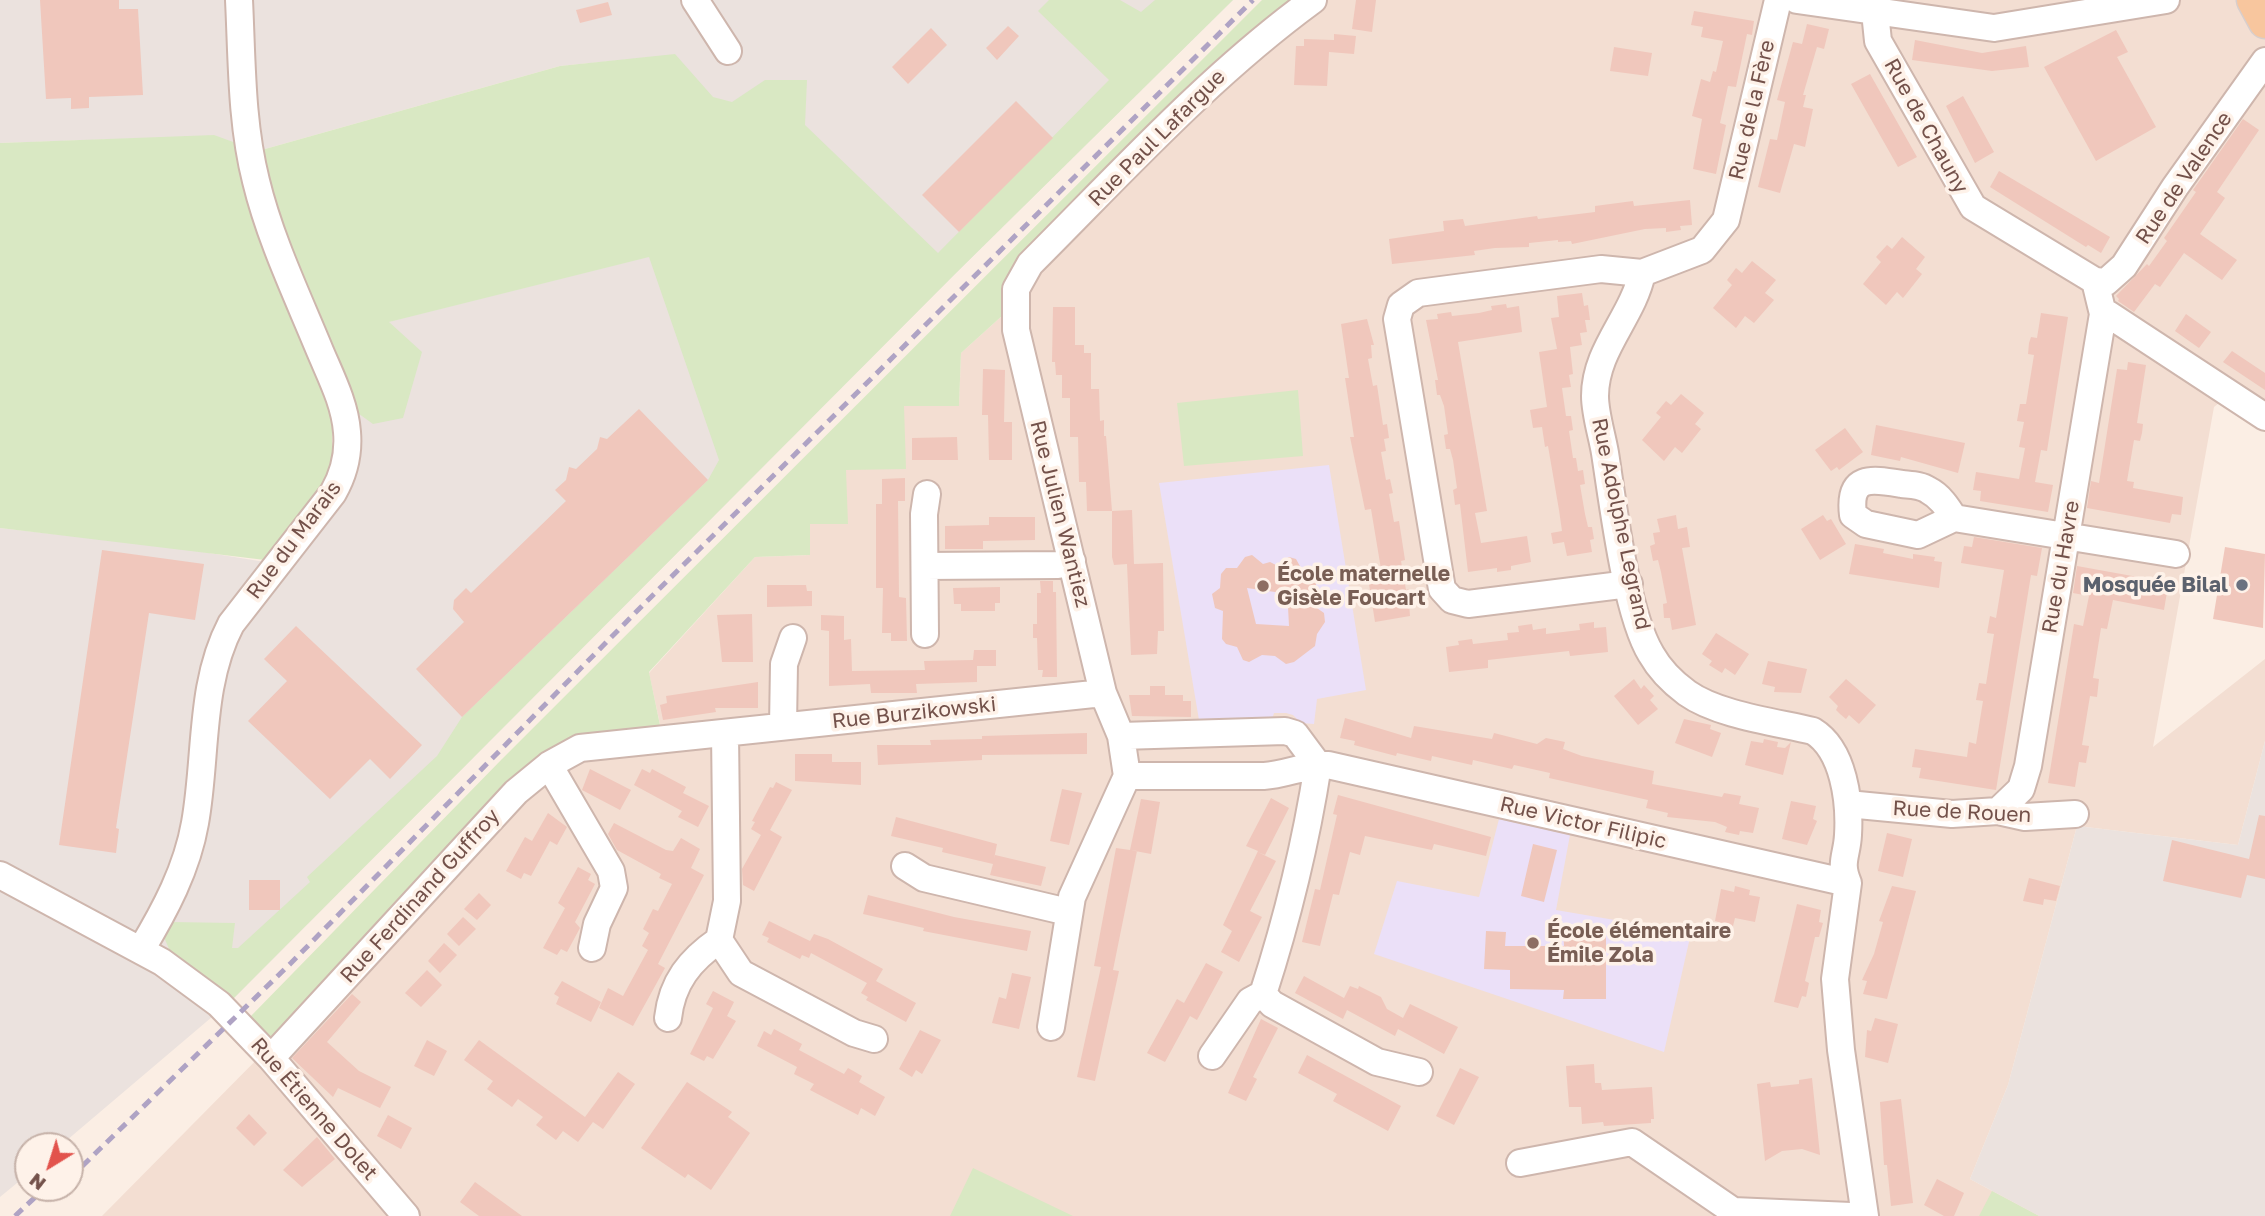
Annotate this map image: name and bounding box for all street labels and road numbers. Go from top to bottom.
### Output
street label: Rue de la Fère [1724,38,1780,182]
street label: Rue de Chauny [1879,54,1973,198]
street label: Rue Paul Lafargue [1083,64,1231,212]
street label: Rue de Valence [2130,107,2238,249]
street label: Rue Adolphe Legrand [1586,416,1656,632]
street label: Rue Julien Wantiez [1025,418,1095,610]
street label: Rue du Marais [241,476,347,604]
street label: Rue du Havre [2037,499,2085,635]
street label: Rue Burzikowski [831,692,997,734]
street label: Rue Victor Filipic [1497,792,1669,854]
street label: Rue de Rouen [1892,796,2032,828]
street label: Rue Ferdinand Guffroy [335,804,505,988]
street label: Rue Étienne Dolet [245,1033,383,1185]

